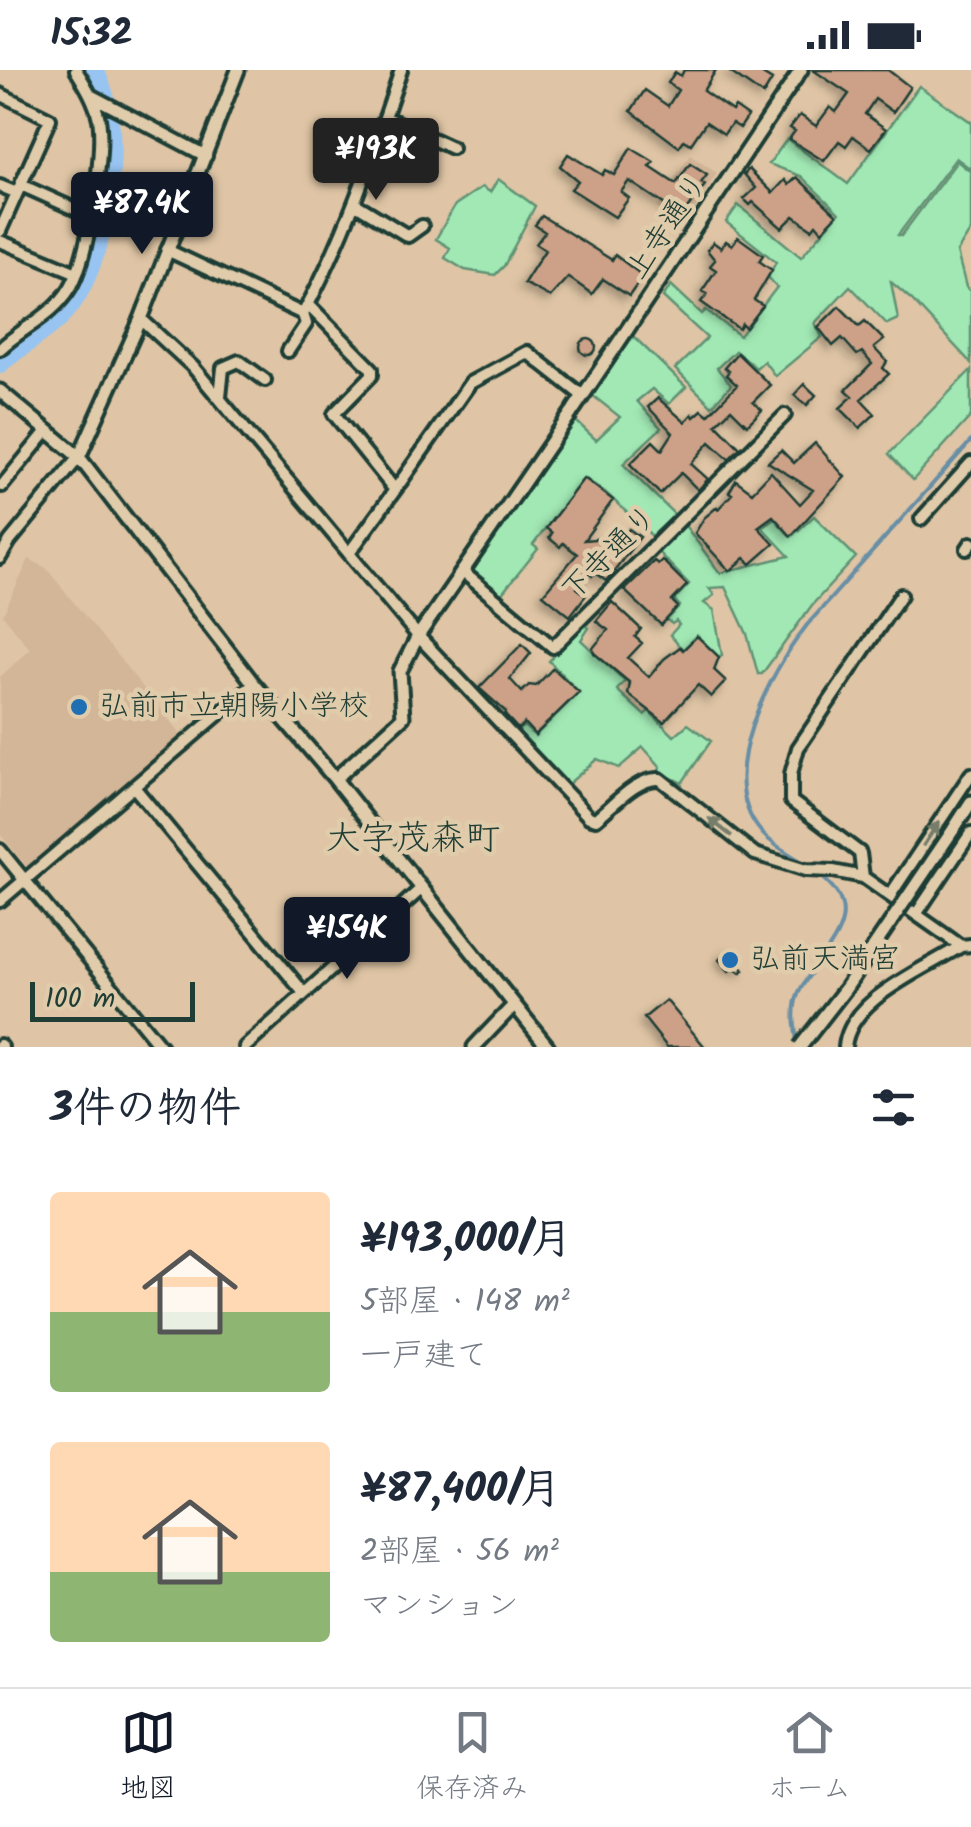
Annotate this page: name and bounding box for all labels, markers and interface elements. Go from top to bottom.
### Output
text: 15:32 [50,5,133,65]
pin: ¥193K [306,118,446,203]
text: ¥193K [335,125,417,176]
street label: 上寺通り [615,164,721,290]
pin: ¥87.4K [61,172,223,257]
text: ¥87.4K [93,179,191,230]
street label: 下寺通り [551,495,669,613]
place label: 弘前市立朝陽小学校 [99,683,369,731]
marker: 弘前市立朝陽小学校 [68,696,90,718]
district label: 大字茂森町 [325,812,501,868]
one-way arrow [708,817,733,838]
one-way arrow [921,820,940,848]
pin: ¥154K [277,897,417,982]
text: ¥154K [306,904,388,955]
place label: 弘前天満宮 [750,936,900,984]
marker: 弘前天満宮 [719,949,741,971]
scale bar [30,977,195,1021]
text: 100 m [45,977,115,1022]
text: 3件の物件 [50,1076,241,1143]
icon: filters [866,1080,921,1135]
text: ¥193,000/月 [360,1207,572,1274]
icon: home [130,1232,250,1352]
text: 5部屋 · 148 m² [360,1277,570,1328]
text: 一戸建て [360,1331,488,1382]
text: ¥87,400/月 [360,1457,561,1524]
icon: home [130,1482,250,1602]
text: 2部屋 · 56 m² [360,1527,559,1578]
text: マンション [360,1581,519,1632]
tab: 地図 [120,1705,176,1812]
tab: 保存済み [416,1705,528,1812]
tab: ホーム [768,1705,851,1812]

